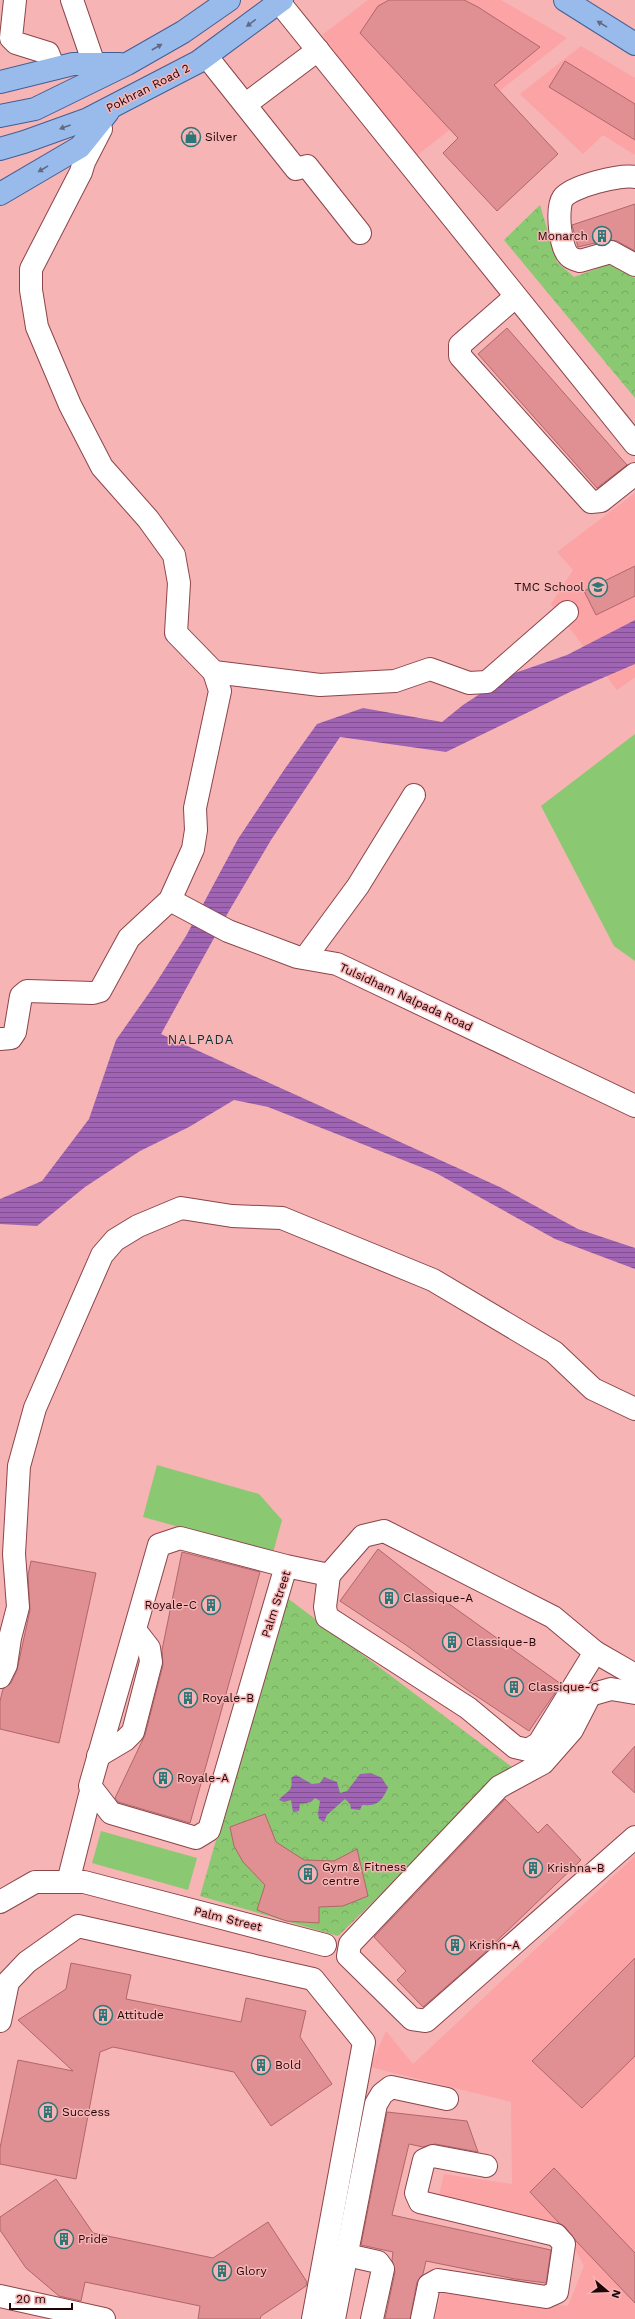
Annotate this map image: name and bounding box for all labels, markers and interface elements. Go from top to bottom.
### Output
one-way arrow [245,19,256,28]
one-way arrow [596,21,608,28]
one-way arrow [151,43,163,50]
street label: Pokhran Road 2 [104,61,192,115]
one-way arrow [58,125,70,131]
shop icon: Silver [180,126,202,148]
place label: Silver [205,130,237,144]
one-way arrow [38,165,48,173]
building icon: Monarch [591,225,613,247]
place label: Monarch [538,229,588,243]
school or university icon: TMC School [587,576,609,598]
place label: TMC School [514,580,584,594]
street label: Tulsidham Nalpada Road [337,960,475,1034]
district label: NALPADA [168,1032,234,1047]
street label: Palm Street [259,1569,293,1639]
building icon: Classique-A [378,1587,400,1609]
place label: Classique-A [403,1591,473,1605]
building icon: Royale-C [200,1594,222,1616]
place label: Royale-C [144,1598,197,1612]
building icon: Classique-B [441,1631,463,1653]
place label: Classique-B [466,1635,537,1649]
building icon: Classique-C [503,1676,525,1698]
place label: Classique-C [528,1680,599,1694]
building icon: Royale-B [177,1687,199,1709]
place label: Royale-B [202,1691,254,1705]
building icon: Royale-A [152,1767,174,1789]
place label: Royale-A [177,1771,229,1785]
building icon: Krishna-B [522,1857,544,1879]
place label: Gym & Fitness centre [322,1860,406,1888]
place label: Krishna-B [547,1861,605,1875]
building icon: Gym & Fitness centre [297,1863,319,1885]
street label: Palm Street [193,1904,263,1934]
building icon: Krishn-A [444,1934,466,1956]
place label: Krishn-A [469,1938,520,1952]
building icon: Attitude [92,2004,114,2026]
place label: Attitude [117,2008,164,2022]
building icon: Bold [250,2054,272,2076]
place label: Bold [275,2058,301,2072]
building icon: Success [37,2101,59,2123]
place label: Success [62,2105,110,2119]
building icon: Pride [53,2228,75,2250]
place label: Pride [78,2232,108,2246]
building icon: Glory [211,2260,233,2282]
place label: Glory [236,2264,267,2278]
north arrow [587,2271,627,2311]
scale bar [10,2285,72,2311]
text: N [609,2288,623,2300]
text: 20 m [16,2292,46,2306]

